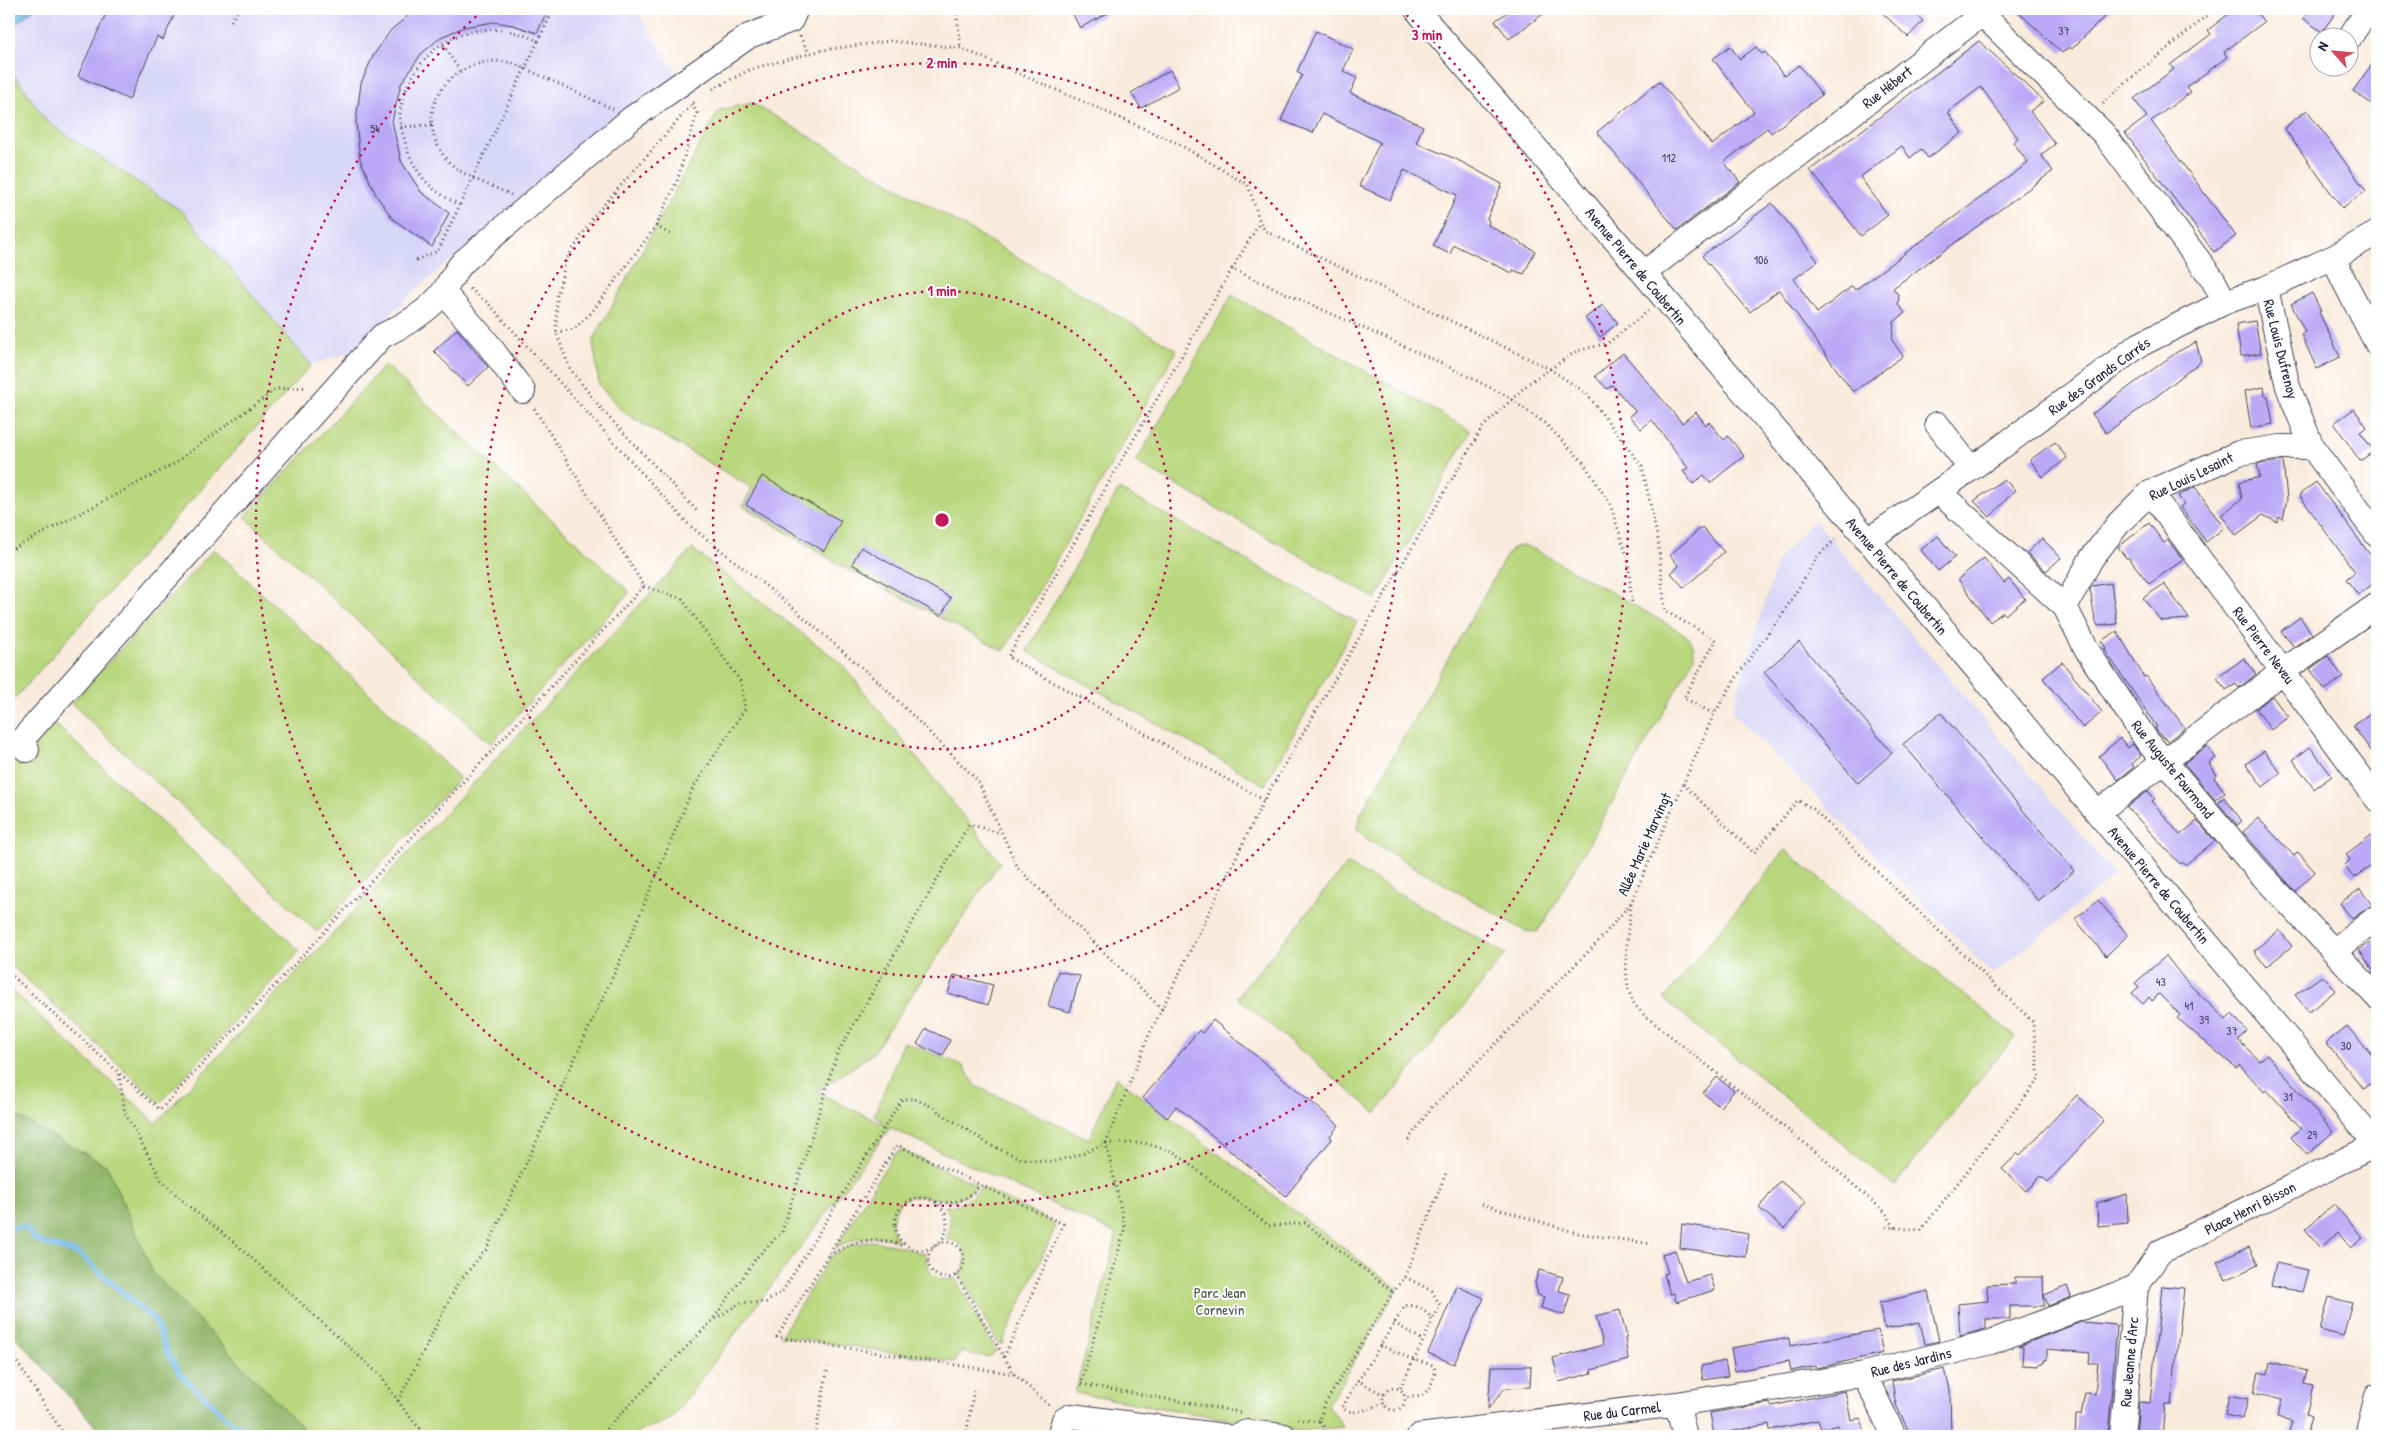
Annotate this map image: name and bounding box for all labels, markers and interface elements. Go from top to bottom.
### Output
house number: 37 [2058,22,2070,39]
text: 3 min [1412,24,1442,45]
north arrow [2308,28,2358,78]
text: N [2312,38,2332,54]
text: 2 min [927,52,958,73]
street label: Rue Hébert [1858,60,1917,113]
house number: 54 [370,120,380,137]
house number: 112 [1662,149,1677,166]
street label: Avenue Pierre de Coubertin [1580,203,1692,330]
house number: 106 [1754,251,1768,268]
text: 1 min [927,280,957,301]
street label: Rue Louis Dufrenoy [2258,297,2304,401]
street label: Rue des Grands Carrés [2044,332,2154,420]
street label: Rue Louis Lesaint [2146,446,2237,505]
centre of rings [933,511,951,529]
street label: Avenue Pierre de Coubertin [1841,513,1953,640]
street label: Rue Pierre Neveu [2228,602,2300,688]
street label: Rue Auguste Fourmond [2127,715,2219,823]
street label: Allée Marie Marvingt [1612,788,1677,899]
street label: Avenue Pierre de Coubertin [2103,822,2215,949]
house number: 43 [2156,973,2166,990]
house number: 41 [2185,997,2193,1014]
house number: 39 [2199,1011,2209,1028]
house number: 37 [2226,1022,2238,1039]
house number: 30 [2341,1037,2351,1054]
house number: 31 [2283,1088,2293,1105]
house number: 29 [2307,1126,2318,1143]
street label: Place Henri Bisson [2201,1176,2300,1240]
park label: Parc Jean Cornevin [1194,1282,1246,1320]
street label: Rue Jeanne d'Arc [2115,1316,2143,1408]
street label: Rue des Jardins [1869,1342,1954,1382]
street label: Rue du Carmel [1582,1396,1662,1426]

